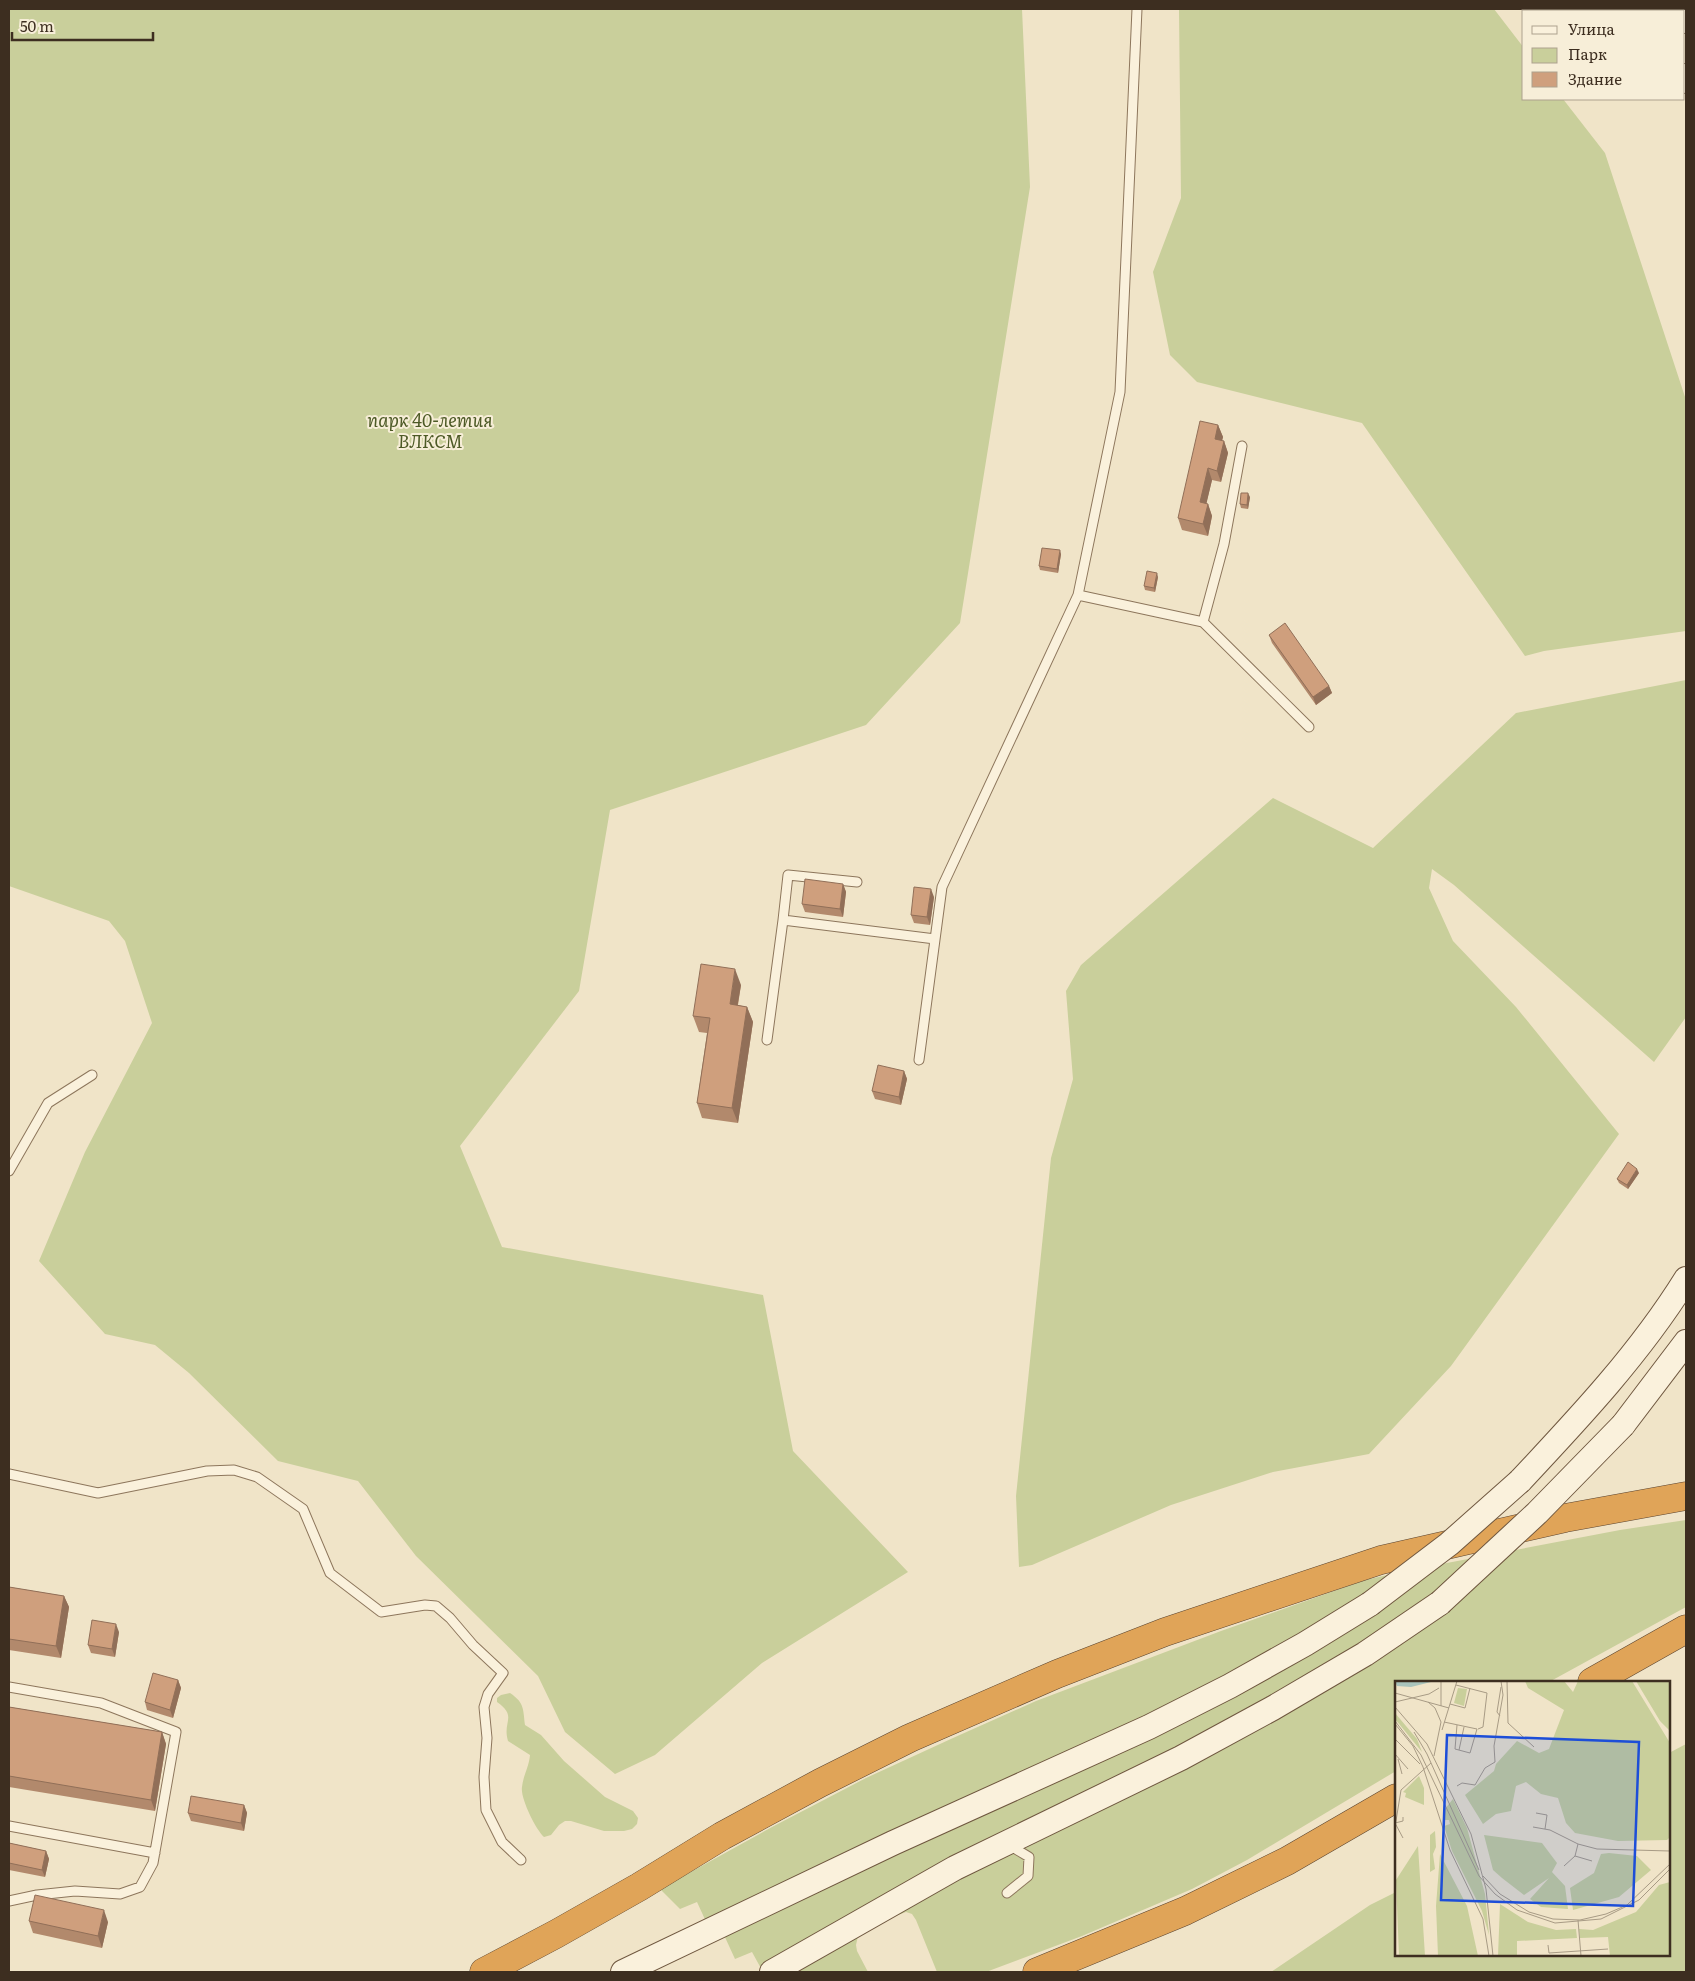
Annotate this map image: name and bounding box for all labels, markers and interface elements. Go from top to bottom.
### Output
scale bar [12,10,154,42]
legend [1522,10,1685,100]
text: 50 m [20,14,54,37]
text: Улица [1568,17,1616,40]
text: Парк [1568,42,1607,65]
text: Здание [1568,67,1622,90]
park label: парк 40-летия ВЛКСМ [367,406,493,454]
inset map [1395,1681,1670,1956]

